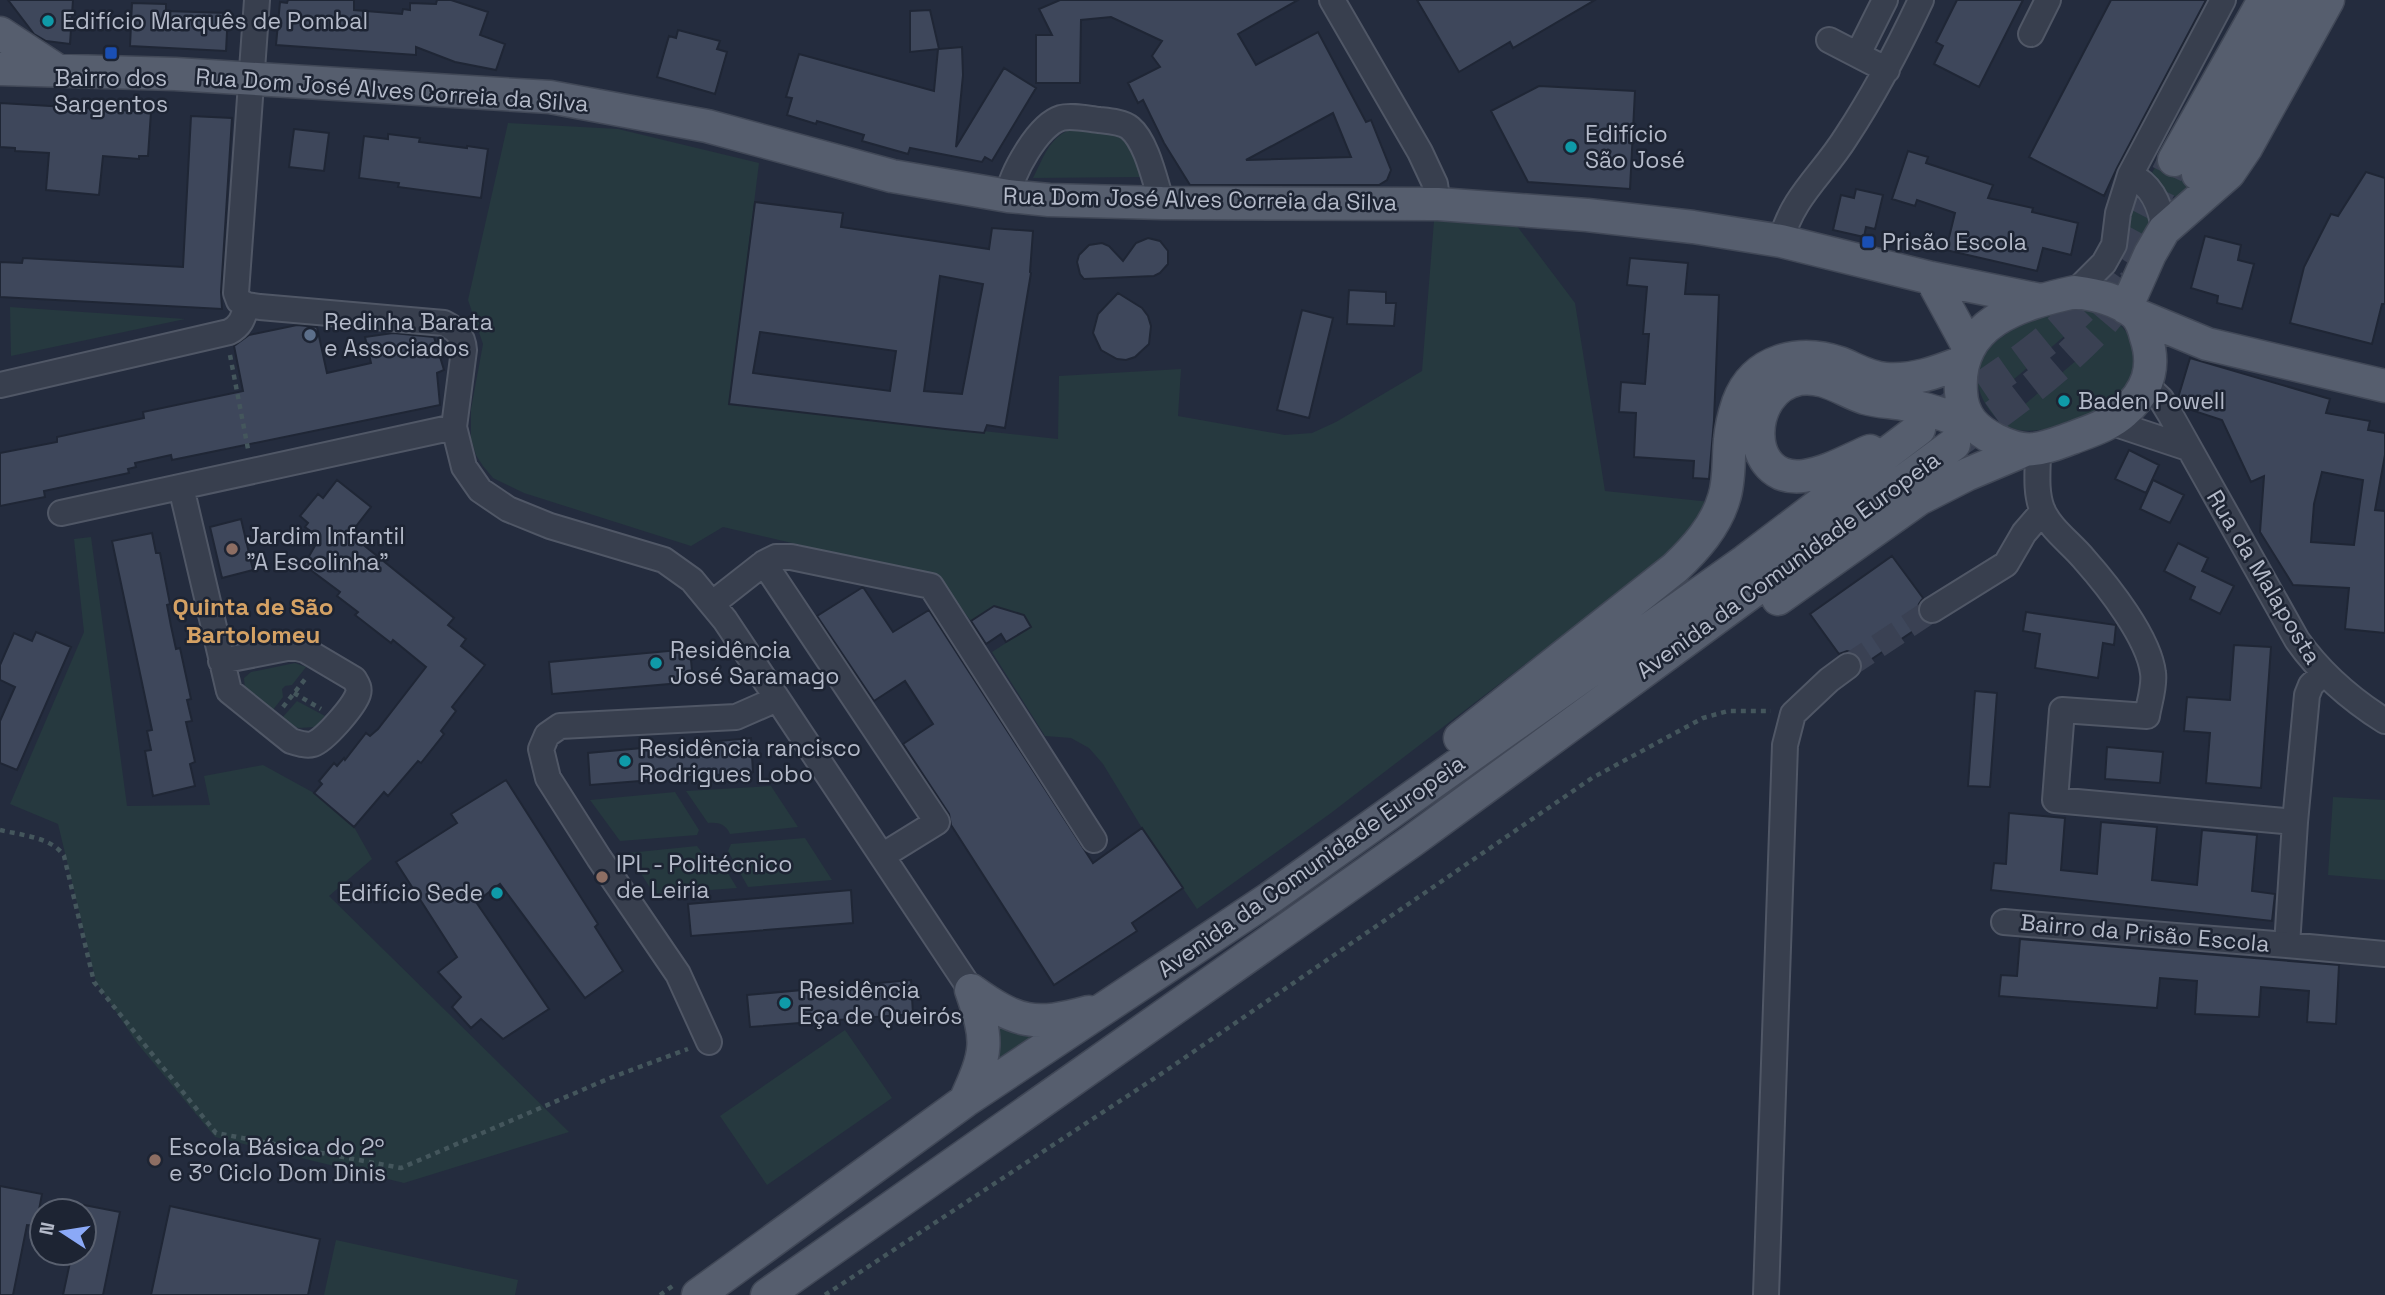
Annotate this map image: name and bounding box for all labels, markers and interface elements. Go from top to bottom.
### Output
place label: Edifício Marquês de Pombal [62,6,368,36]
marker: Edifício Marquês de Pombal [40,13,56,29]
marker: Bairro dos Sargentos [103,45,119,61]
street label: Rua Dom José Alves Correia da Silva [194,61,590,119]
place label: Bairro dos Sargentos [54,63,168,119]
place label: Edifício São José [1585,119,1685,175]
marker: Edifício São José [1563,139,1579,155]
street label: Rua Dom José Alves Correia da Silva [1003,181,1397,217]
place label: Prisão Escola [1882,227,2027,257]
marker: Prisão Escola [1860,234,1876,250]
place label: Redinha Barata e Associados [324,307,493,363]
marker: Redinha Barata e Associados [302,327,318,343]
place label: Baden Powell [2078,386,2225,416]
marker: Baden Powell [2056,393,2072,409]
street label: Avenida da Comunidade Europeia [1630,445,1946,685]
street label: Rua da Malaposta [2200,484,2328,670]
place label: Jardim Infantil "A Escolinha" [246,521,405,577]
marker: Jardim Infantil "A Escolinha" [224,541,240,557]
district label: Quinta de São Bartolomeu [173,591,333,650]
place label: Residência José Saramago [670,635,839,691]
marker: Residência José Saramago [648,655,664,671]
place label: Residência rancisco Rodrigues Lobo [639,733,861,789]
street label: Avenida da Comunidade Europeia [1151,748,1471,984]
marker: Residência rancisco Rodrigues Lobo [617,753,633,769]
place label: IPL - Politécnico de Leiria [616,849,793,905]
marker: IPL - Politécnico de Leiria [594,869,610,885]
place label: Edifício Sede [338,878,483,908]
marker: Edifício Sede [489,885,505,901]
street label: Bairro da Prisão Escola [2019,907,2271,959]
place label: Residência Eça de Queirós [799,975,962,1031]
marker: Residência Eça de Queirós [777,995,793,1011]
place label: Escola Básica do 2º e 3º Ciclo Dom Dinis [169,1132,386,1188]
marker: Escola Básica do 2º e 3º Ciclo Dom Dinis [147,1152,163,1168]
north arrow [28,1197,98,1267]
text: N [33,1220,60,1237]

